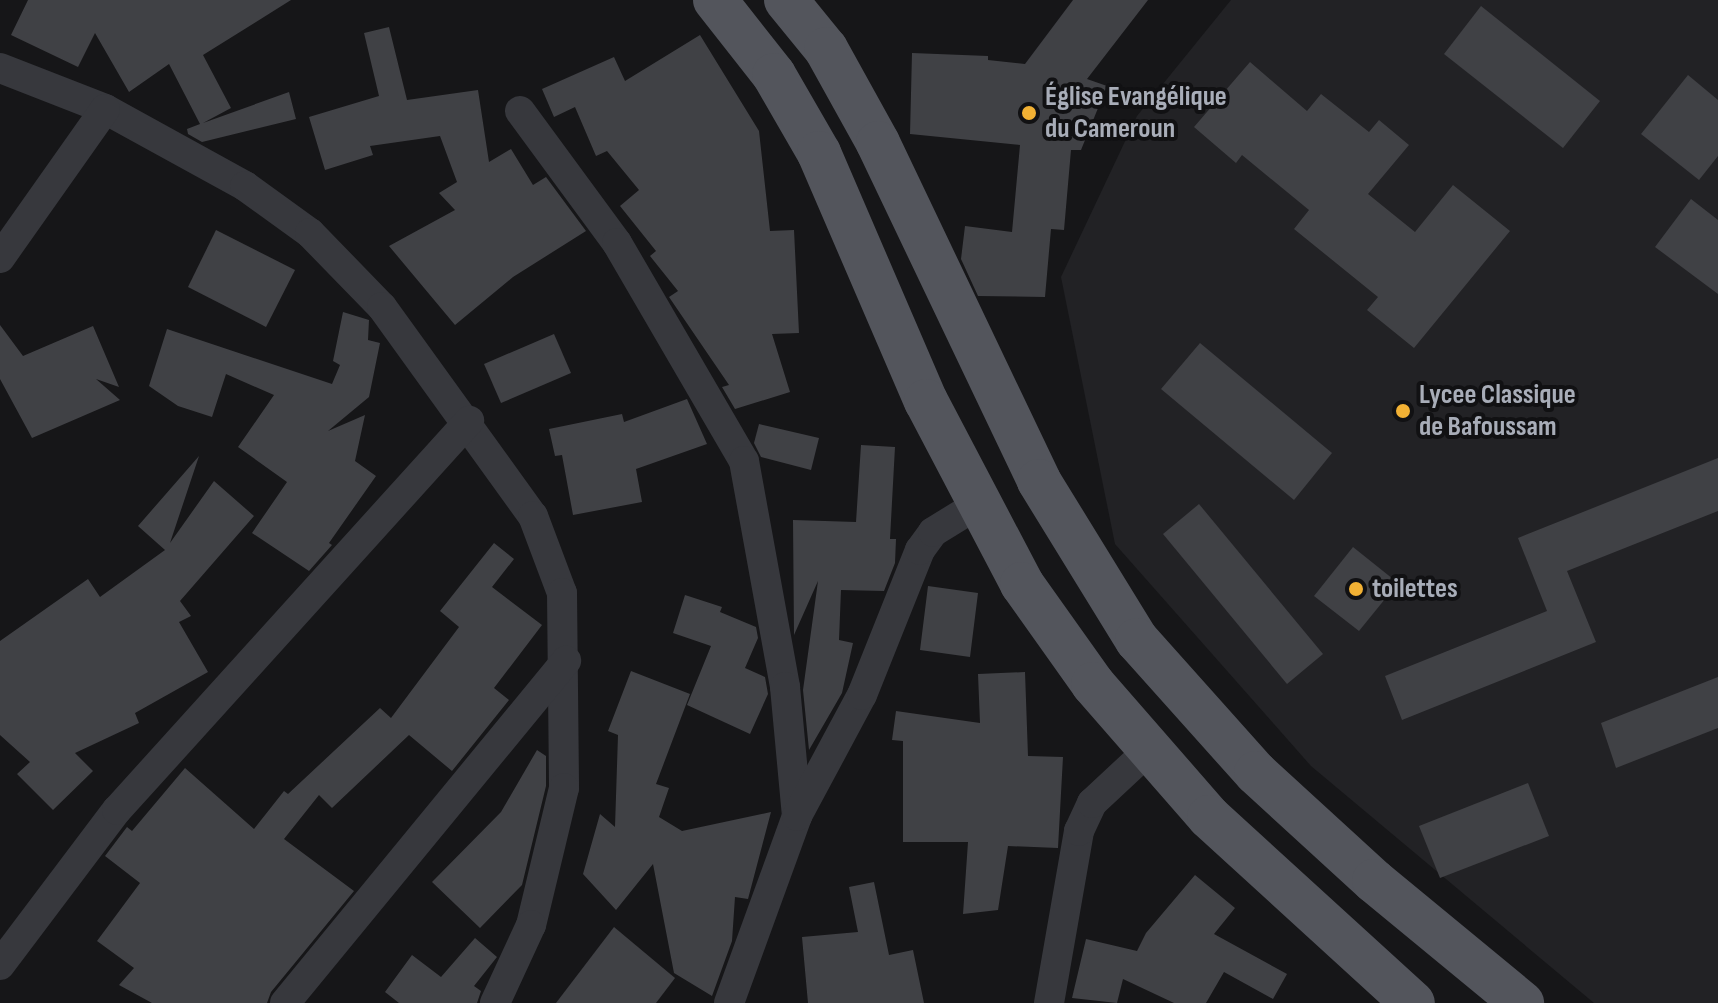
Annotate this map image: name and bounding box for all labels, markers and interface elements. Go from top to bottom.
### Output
place label: Église Evangélique du Cameroun [1045,80,1227,146]
marker: Église Evangélique du Cameroun [1020,104,1038,122]
place label: Lycee Classique de Bafoussam [1419,378,1576,444]
marker: Lycee Classique de Bafoussam [1394,402,1412,420]
place label: toilettes [1372,572,1458,606]
marker: toilettes [1347,580,1365,598]

